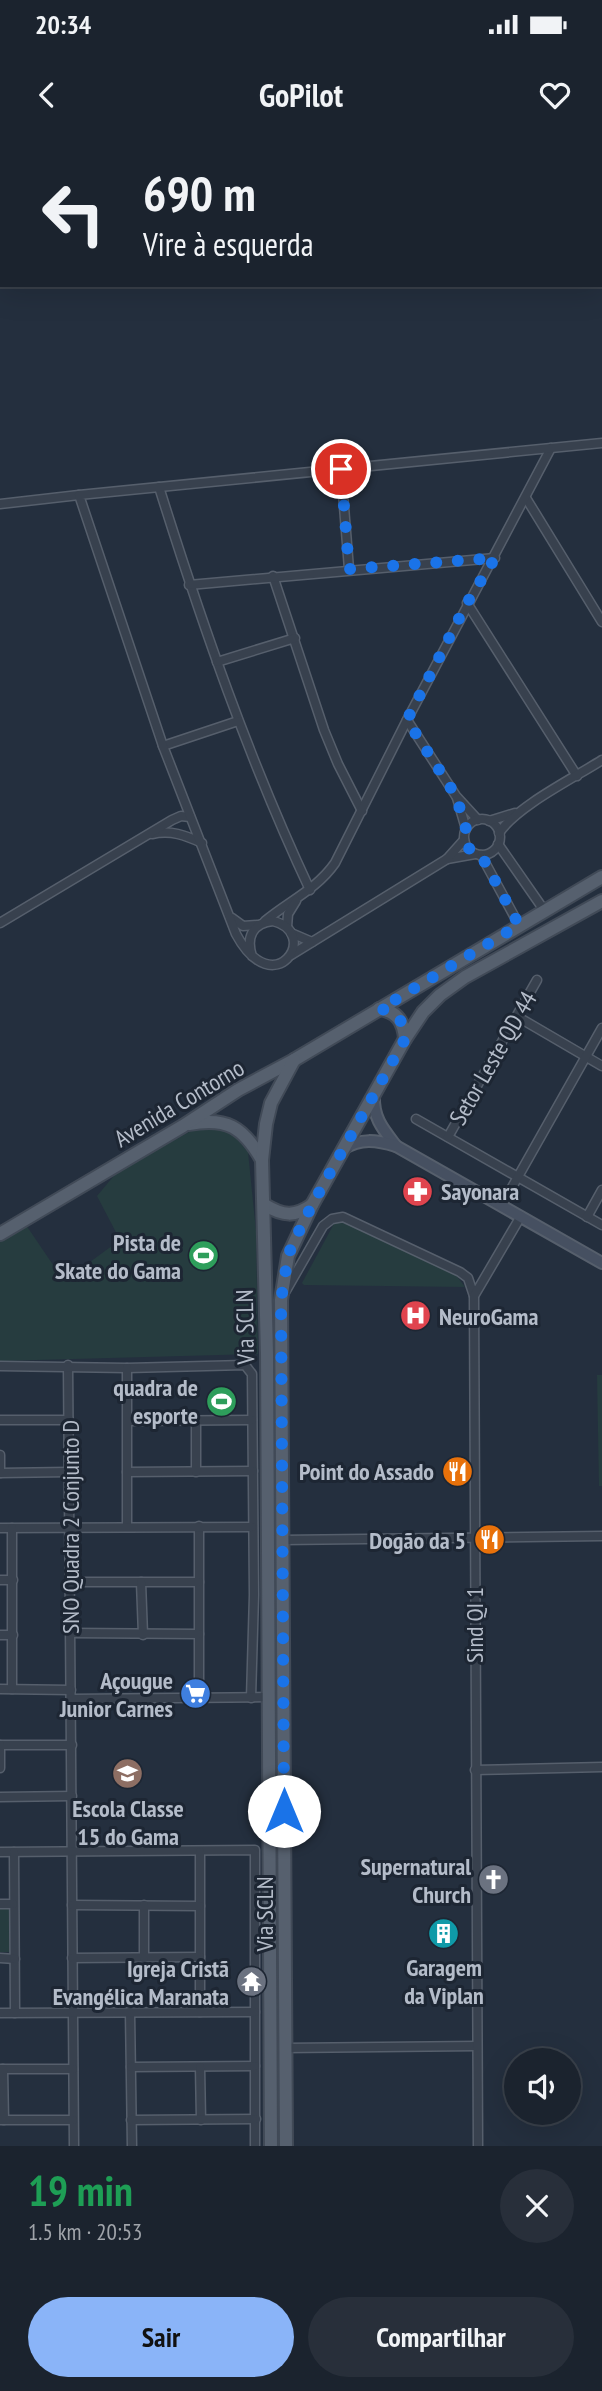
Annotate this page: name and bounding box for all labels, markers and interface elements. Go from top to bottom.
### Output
text: 20:34 [35,8,91,41]
text: GoPilot [259,74,343,116]
icon: back [28,76,66,114]
icon: heart [536,76,574,114]
text: 690 m [143,161,256,225]
icon: left [28,168,119,259]
text: Vire à esquerda [143,223,314,265]
pin [311,439,371,499]
icon: arrive [322,450,360,488]
street label: Setor Leste QD 44 [442,985,544,1130]
street label: Avenida Contorno [108,1052,250,1154]
pharmacy icon: Sayonara [401,1174,435,1208]
place label: Sayonara [441,1176,519,1207]
place label: Pista de Skate do Gama [55,1227,181,1286]
sports icon: Pista de Skate do Gama [187,1239,221,1273]
street label: Via SCLN [229,1289,261,1366]
hospital icon: NeuroGama [399,1299,433,1333]
place label: NeuroGama [439,1301,539,1332]
place label: quadra de esporte [113,1372,198,1431]
sports icon: quadra de esporte [204,1384,238,1418]
street label: SNO Quadra 2 Conjunto D [55,1420,86,1634]
restaurant icon: Point do Assado [440,1454,474,1488]
place label: Point do Assado [299,1456,434,1487]
restaurant icon: Dogão da 5 [472,1523,506,1557]
place label: Dogão da 5 [369,1525,466,1556]
street label: Sind QI 1 [459,1587,490,1663]
place label: Açougue Junior Carnes [59,1665,173,1724]
supermarket icon: Açougue Junior Carnes [179,1677,213,1711]
school or university icon: Escola Classe 15 do Gama [111,1757,145,1791]
position arrow [247,1774,321,1848]
place label: Escola Classe 15 do Gama [72,1793,184,1852]
place label: Supernatural Church [361,1851,471,1910]
church icon: Supernatural Church [477,1863,511,1897]
street label: Via SCLN [249,1876,280,1953]
building icon: Garagem da Viplan [427,1916,461,1950]
place label: Garagem da Viplan [404,1952,484,2011]
place label: Igreja Cristã Evangélica Maranata [53,1953,229,2012]
temple icon: Igreja Cristã Evangélica Maranata [235,1965,269,1999]
map controls [504,2048,581,2125]
button: sound [504,2048,581,2125]
text: 19 min [28,2163,133,2218]
button: close [500,2169,574,2243]
text: 1.5 km · 20:53 [28,2217,142,2246]
button: Sair [28,2297,294,2377]
button: Compartilhar [308,2297,574,2377]

